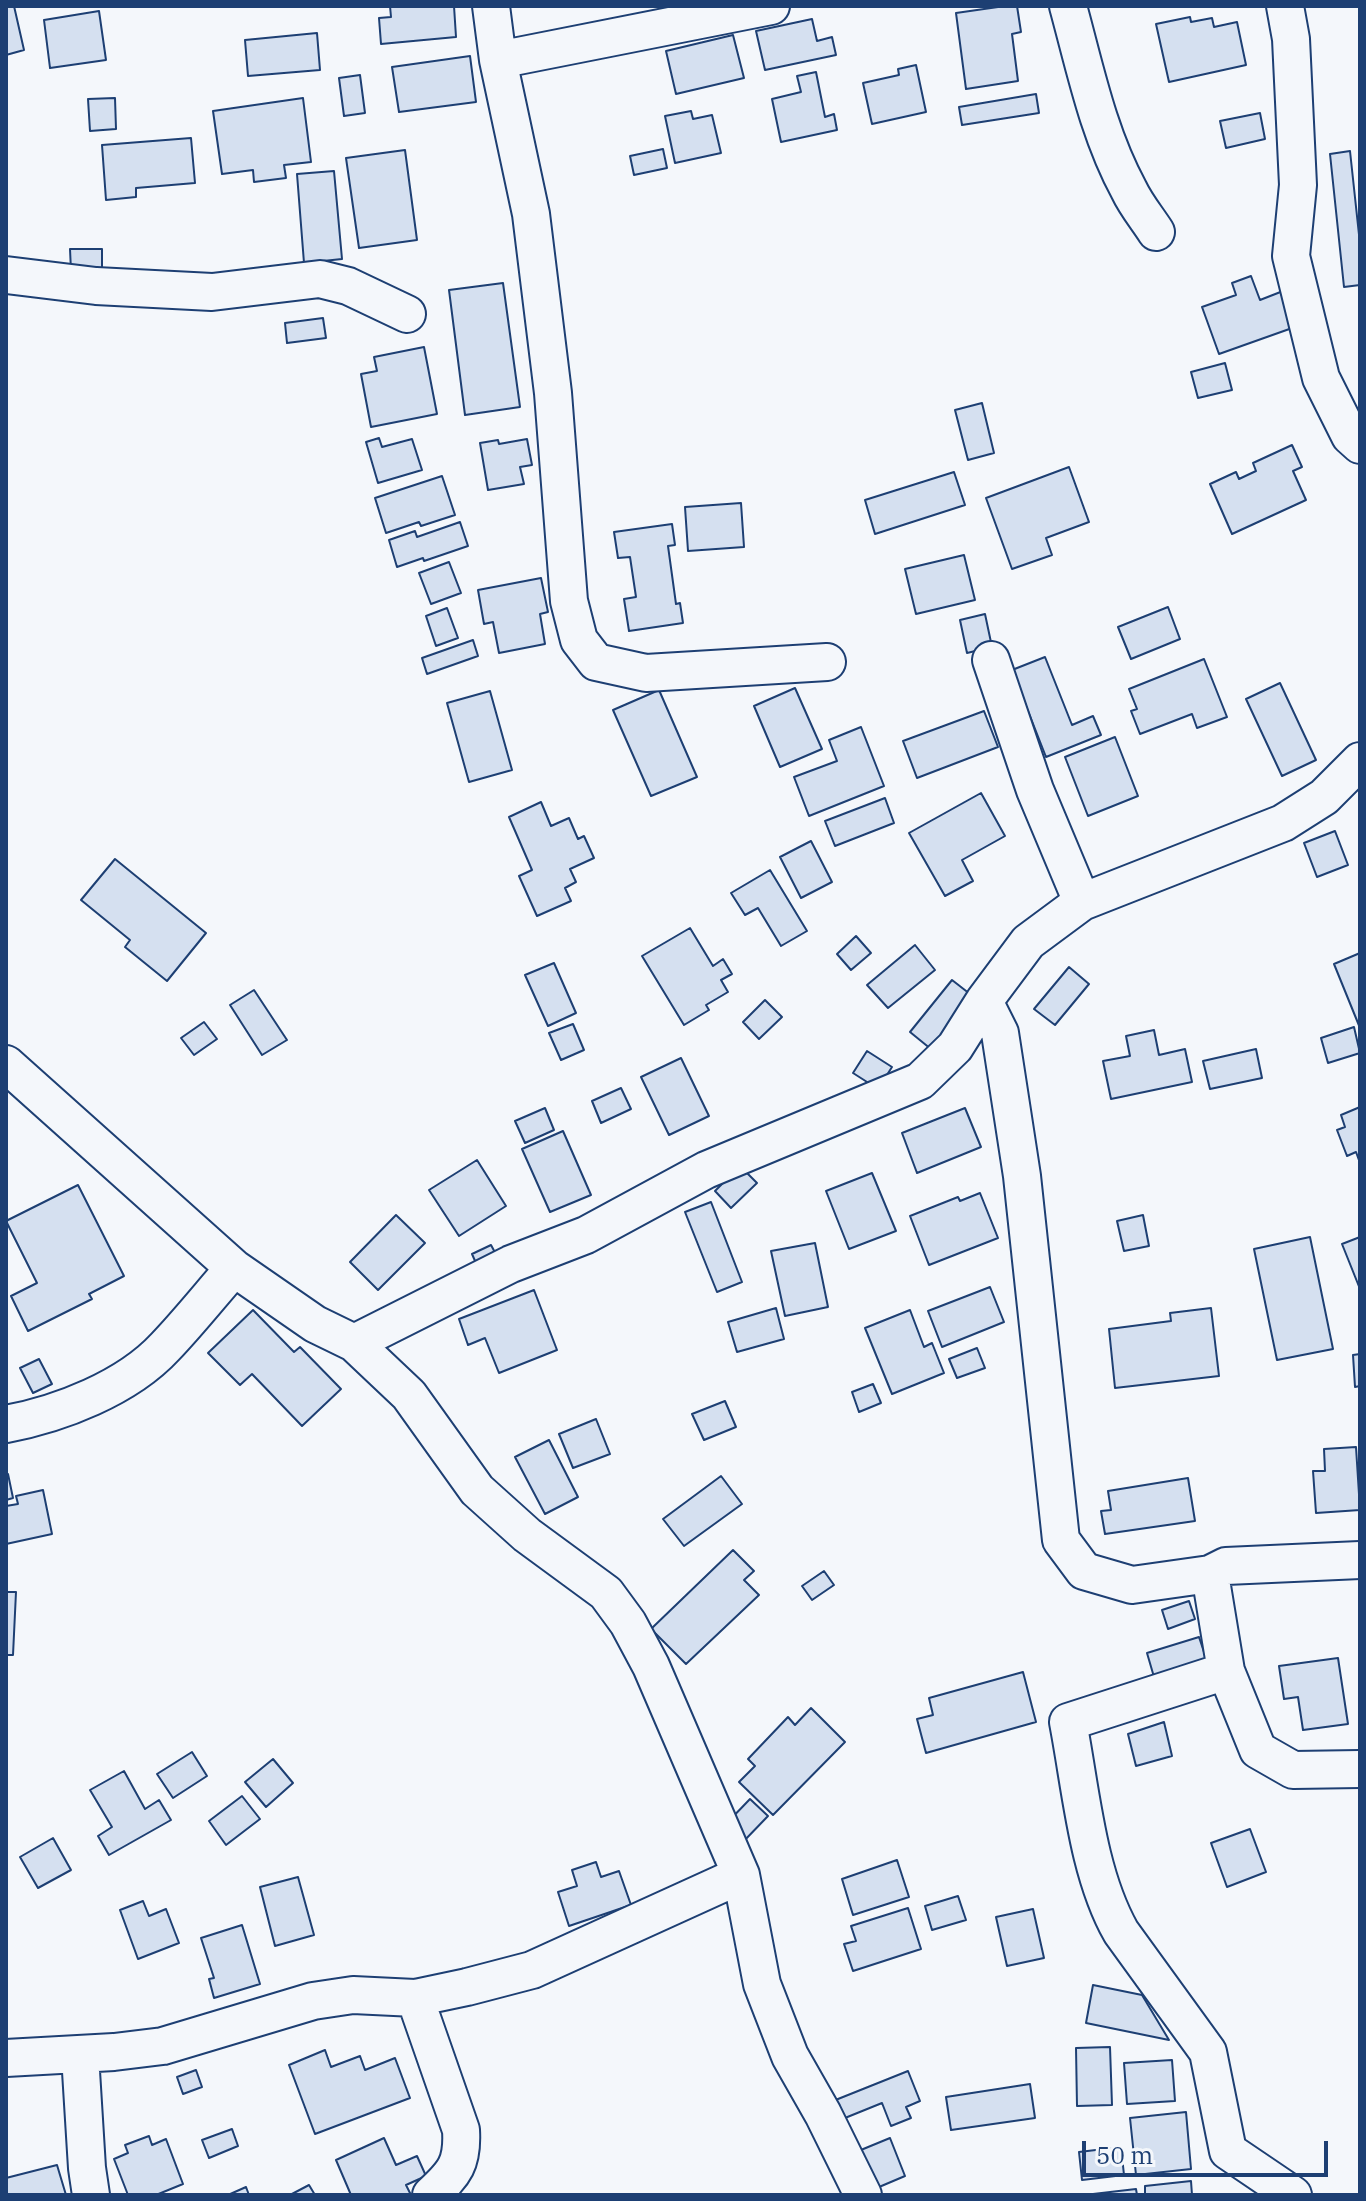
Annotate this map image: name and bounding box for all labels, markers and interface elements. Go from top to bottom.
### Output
scale bar [1086,2125,1332,2175]
text: 50 m [1096,2139,1153,2171]

